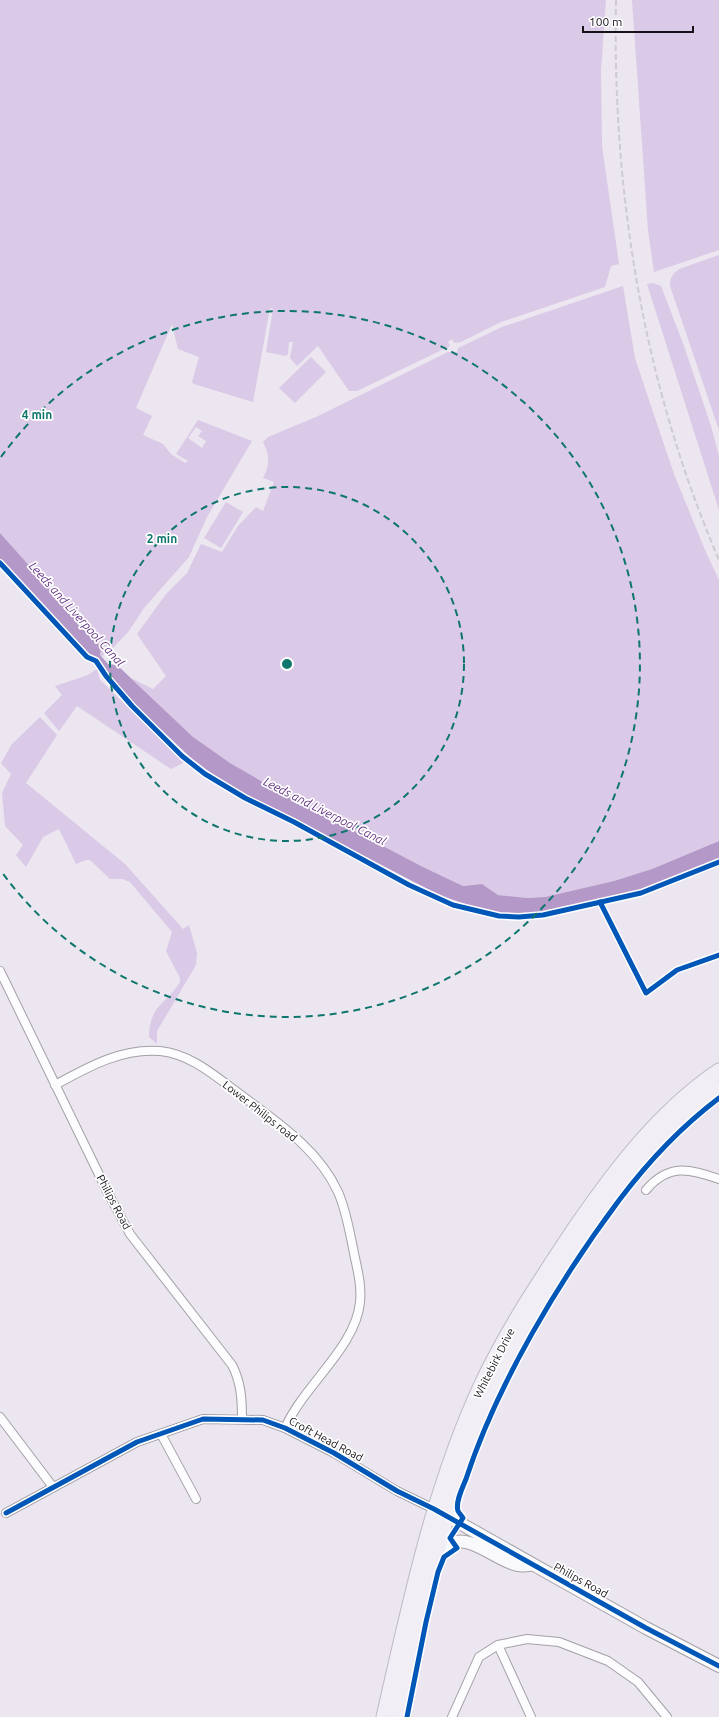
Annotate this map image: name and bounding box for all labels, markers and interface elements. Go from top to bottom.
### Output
scale bar [583,8,693,34]
text: 100 m [589,15,622,28]
text: 4 min [22,408,52,421]
text: 2 min [147,532,177,545]
water label: Leeds and Liverpool Canal [27,559,128,669]
centre of rings [280,657,294,671]
water label: Leeds and Liverpool Canal [262,774,389,848]
street label: Lower Philips road [221,1078,299,1144]
street label: Philips Road [95,1173,133,1231]
street label: Whitebirk Drive [471,1326,517,1400]
street label: Croft Head Road [287,1414,365,1464]
street label: Philips Road [552,1560,610,1600]

